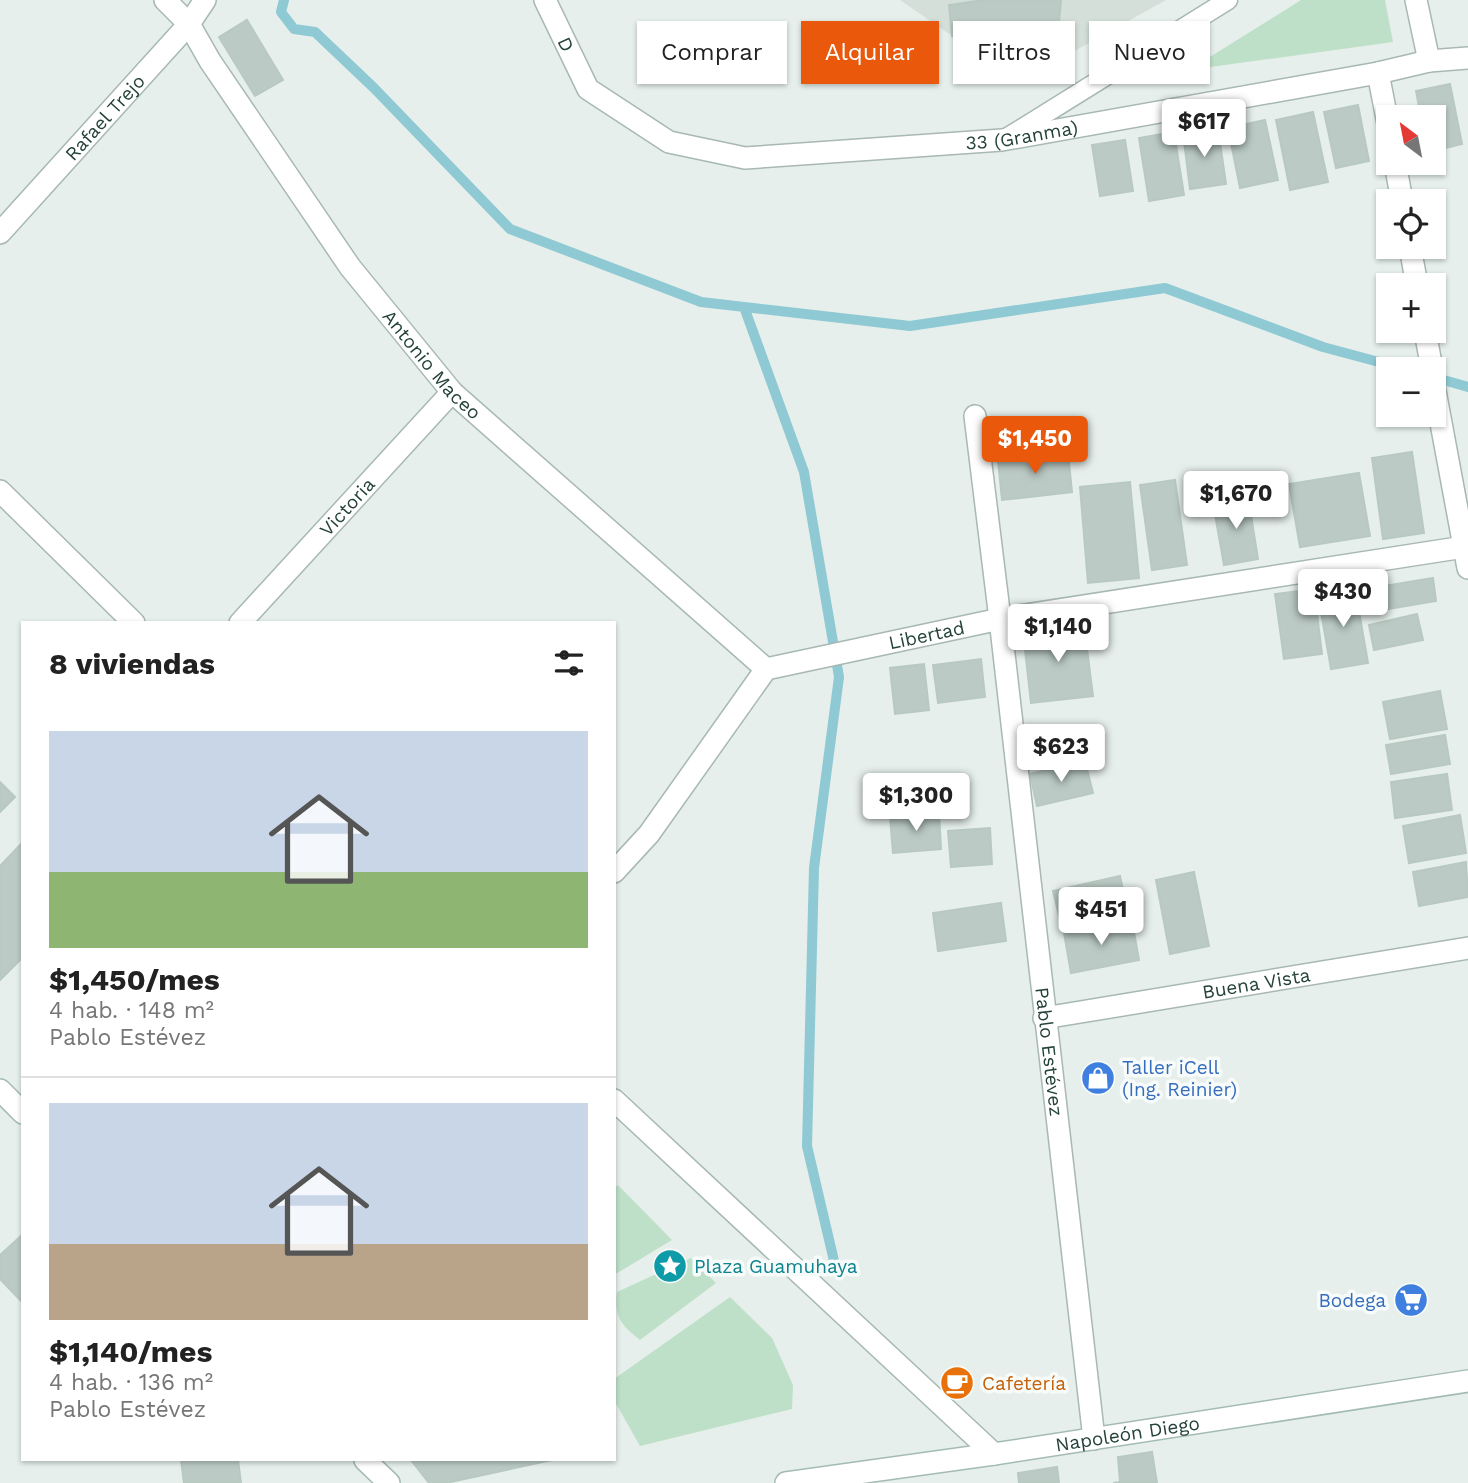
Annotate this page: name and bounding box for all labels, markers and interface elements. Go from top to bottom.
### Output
chip: Comprar [637,21,787,84]
chip: Alquilar [801,21,939,84]
chip: Filtros [953,21,1075,84]
chip: Nuevo [1089,21,1210,84]
street label: D [553,33,580,55]
street label: Rafael Trejo [60,69,149,165]
pin: $617 [1163,100,1245,159]
north arrow [1376,105,1446,175]
map controls [1376,105,1446,427]
text: $617 [1178,108,1230,135]
street label: 33 (Granma) [965,115,1080,154]
button: locate [1376,189,1446,259]
button: + [1376,273,1446,343]
street label: Antonio Maceo [378,305,486,424]
button: − [1376,357,1446,427]
pin: $1,450 [978,416,1092,476]
text: $1,450 [998,425,1072,452]
street label: Victoria [314,472,379,541]
pin: $1,670 [1179,472,1293,531]
text: $1,670 [1199,480,1273,507]
pin: $430 [1302,570,1384,629]
text: $430 [1314,578,1372,605]
pin: $1,140 [1001,604,1115,664]
text: $1,140 [1024,613,1092,640]
street label: Libertad [886,615,967,654]
icon: filters [550,644,588,682]
text: 8 viviendas [49,646,215,681]
pin: $623 [1020,724,1102,784]
text: $623 [1033,733,1089,760]
pin: $1,300 [859,774,973,833]
icon: home [256,776,382,902]
text: $1,300 [879,782,953,809]
pin: $451 [1060,888,1142,947]
text: $451 [1075,896,1127,923]
text: $1,450/mes [49,962,220,997]
street label: Buena Vista [1200,963,1312,1003]
street label: Pablo Estévez [1031,986,1068,1117]
text: 4 hab. · 148 m² [49,997,214,1024]
text: Pablo Estévez [49,1024,206,1051]
place label: Taller iCell (Ing. Reinier) [1122,1056,1237,1101]
shop icon: Taller iCell (Ing. Reinier) [1079,1059,1117,1097]
icon: home [256,1148,382,1274]
place icon: Plaza Guamuhaya [651,1247,689,1285]
place label: Plaza Guamuhaya [694,1255,858,1278]
supermarket icon: Bodega [1392,1281,1430,1319]
place label: Bodega [1318,1289,1386,1312]
text: $1,140/mes [49,1334,212,1369]
cafe icon: Cafetería [938,1364,976,1402]
text: 4 hab. · 136 m² [49,1369,213,1396]
place label: Cafetería [982,1372,1066,1395]
text: Pablo Estévez [49,1396,206,1423]
street label: Napoleón Diego [1054,1411,1201,1456]

